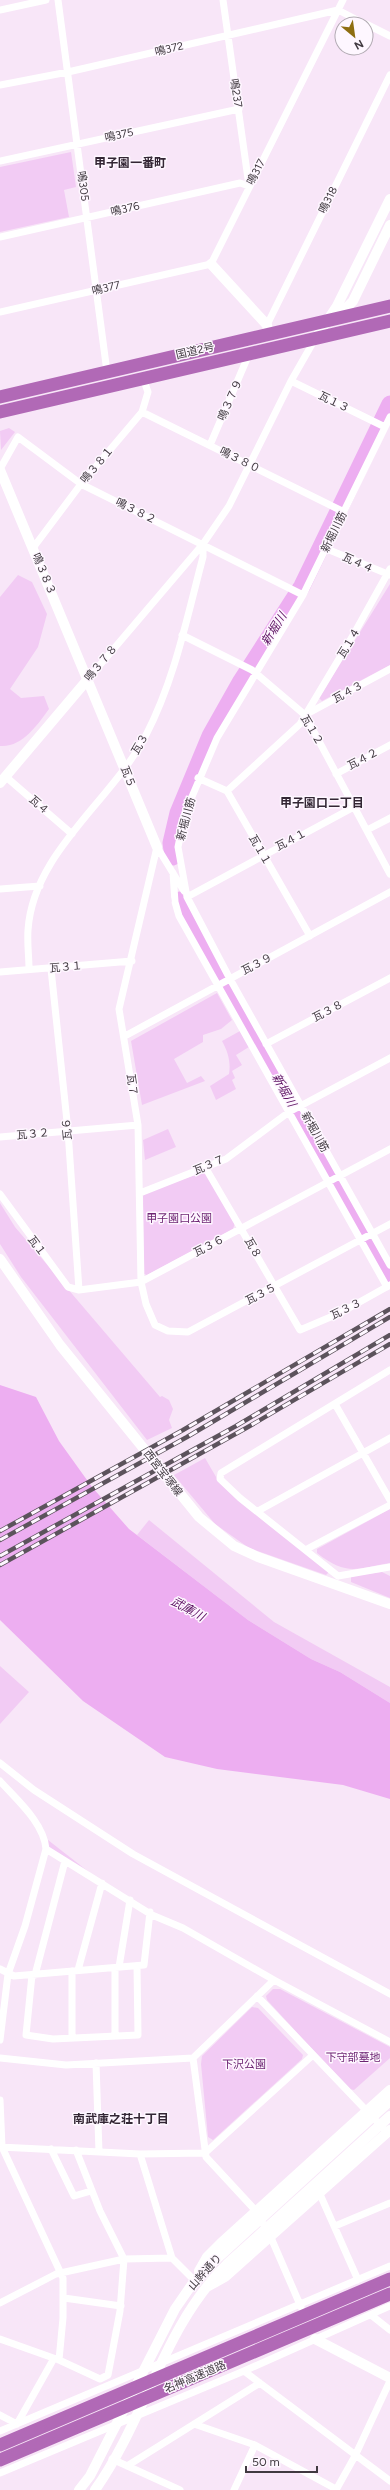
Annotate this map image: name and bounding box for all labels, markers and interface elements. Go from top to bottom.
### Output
north arrow [334,16,374,56]
text: N [352,37,365,52]
street label: 鳴372 [153,39,185,59]
street label: 鳴237 [227,78,245,108]
street label: 鳴375 [103,126,135,144]
district label: 甲子園一番町 [94,156,166,170]
street label: 鳴317 [244,157,268,187]
street label: 鳴305 [74,170,92,202]
street label: 鳴318 [316,184,340,216]
street label: 鳴376 [109,199,141,219]
street label: 鳴377 [91,278,122,298]
street label: 国道2号 [174,340,216,362]
street label: 鳴３７９ [215,377,245,423]
street label: 瓦１３ [316,389,352,415]
street label: 鳴３８１ [78,444,116,486]
street label: 鳴３８０ [217,445,263,475]
street label: 鳴３８２ [113,496,159,526]
street label: 新堀川筋 [319,509,349,555]
street label: 瓦４４ [340,550,376,576]
street label: 鳴３８３ [29,551,59,597]
water label: 新堀川 [259,608,291,648]
street label: 瓦１４ [335,626,363,660]
street label: 鳴３７８ [82,642,120,684]
street label: 瓦４３ [330,678,366,706]
street label: 瓦１２ [298,713,326,747]
street label: 瓦３ [129,731,151,757]
street label: 瓦４２ [345,746,381,772]
street label: 瓦５ [118,764,138,790]
street label: 瓦４ [26,793,52,817]
street label: 新堀川筋 [174,796,198,842]
district label: 甲子園口二丁目 [280,796,364,810]
street label: 瓦４１ [273,827,309,853]
street label: 瓦１１ [246,832,274,868]
street label: 瓦３９ [239,951,275,977]
street label: 瓦３１ [49,959,83,975]
street label: 瓦３８ [310,998,346,1024]
water label: 新堀川 [269,1071,300,1111]
street label: 瓦７ [124,1073,140,1097]
street label: 新堀川筋 [299,1110,331,1154]
street label: 瓦６ [60,1117,74,1141]
street label: 瓦３２ [16,1126,50,1142]
street label: 瓦３７ [191,1153,227,1177]
park label: 甲子園口公園 [146,1212,212,1225]
street label: 瓦１ [25,1233,49,1259]
street label: 瓦３６ [191,1233,227,1259]
street label: 瓦８ [242,1235,264,1261]
street label: 瓦３５ [243,1281,279,1307]
street label: 瓦３３ [328,1296,364,1322]
street label: 西宮宝塚線 [141,1447,185,1499]
water label: 武庫川 [169,1594,209,1625]
park label: 下守部墓地 [326,2051,381,2064]
park label: 下沢公園 [222,2058,266,2071]
district label: 南武庫之荘十丁目 [73,2112,169,2126]
street label: 山幹通り [185,2251,225,2293]
street label: 名神高速道路 [162,2358,228,2396]
scale bar [246,2448,317,2474]
text: 50 m [252,2455,280,2469]

